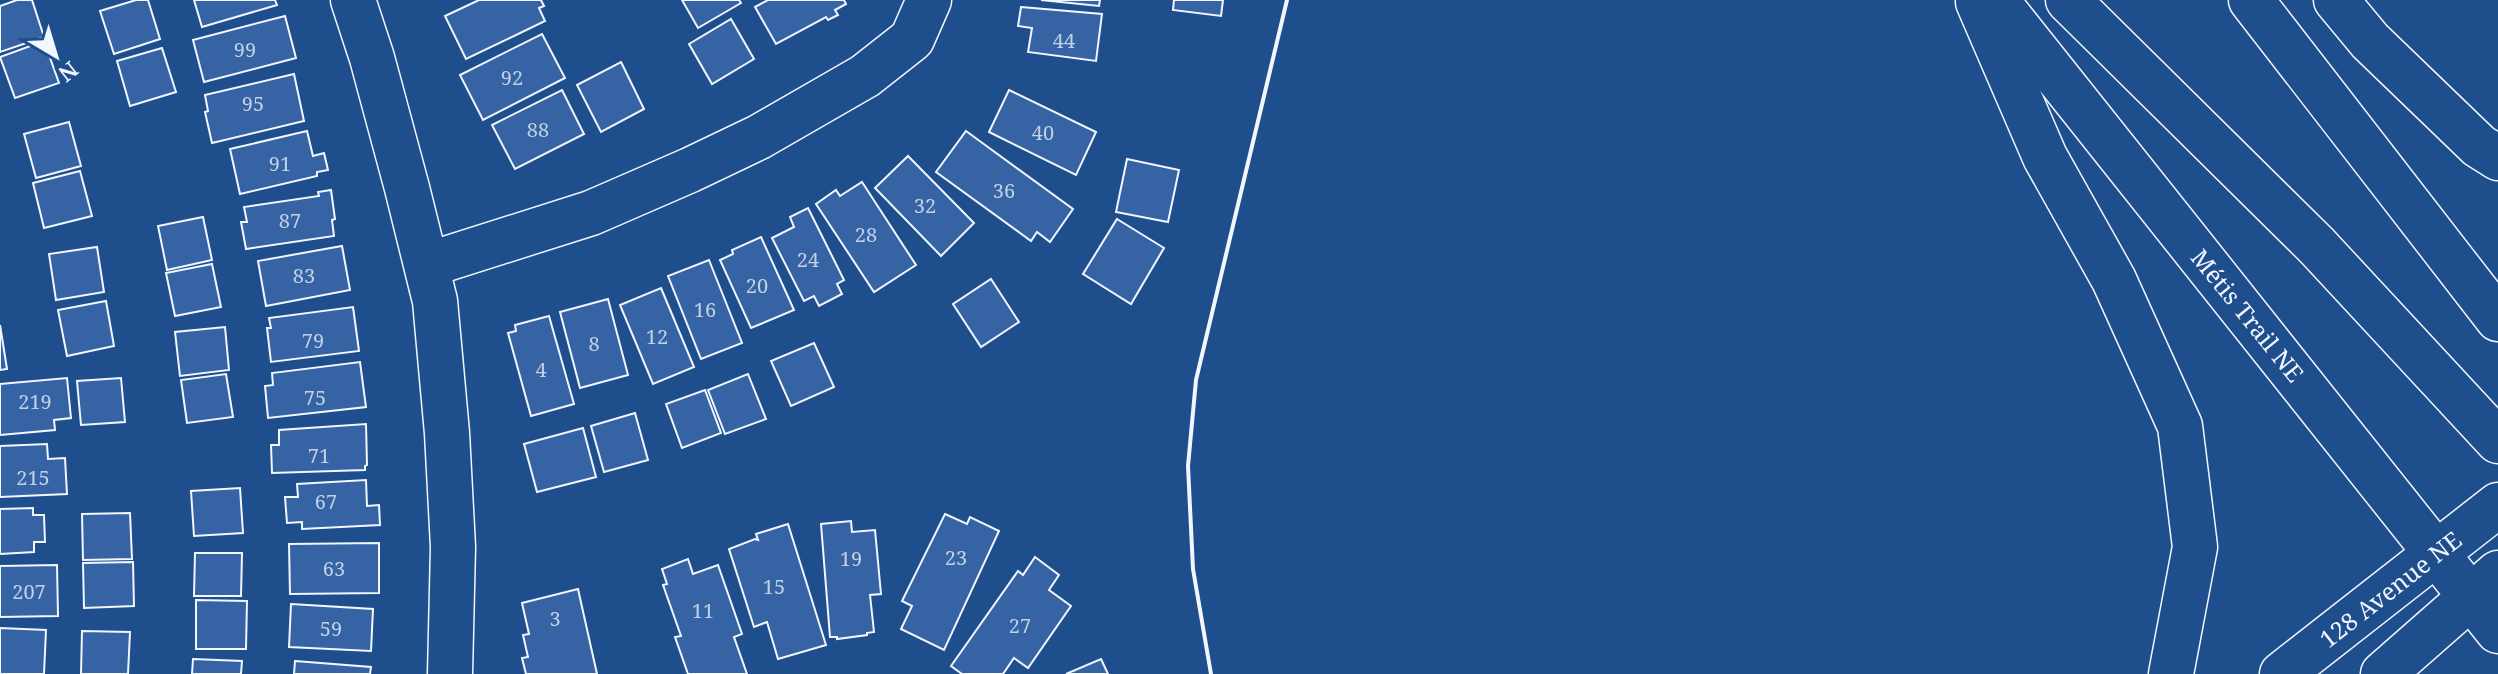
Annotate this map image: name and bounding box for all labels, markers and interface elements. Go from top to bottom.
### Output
north arrow [16,16,96,96]
house number: 44 [1053,27,1075,54]
house number: 99 [234,36,256,63]
text: N [53,55,85,90]
house number: 92 [501,64,523,91]
house number: 95 [242,90,264,117]
house number: 88 [527,116,549,143]
house number: 40 [1032,119,1054,146]
house number: 91 [269,150,291,177]
house number: 36 [993,177,1015,204]
house number: 32 [914,192,936,219]
house number: 87 [279,207,301,234]
house number: 28 [855,221,877,248]
street label: Métis Trail NE [2184,242,2312,388]
house number: 24 [797,246,819,273]
house number: 83 [293,262,315,289]
house number: 20 [746,272,768,299]
house number: 16 [694,296,716,323]
house number: 12 [646,323,668,350]
house number: 79 [302,327,324,354]
house number: 8 [588,330,600,357]
house number: 4 [535,356,547,383]
house number: 75 [304,384,326,411]
house number: 219 [18,388,52,415]
house number: 71 [308,442,330,469]
house number: 215 [16,464,50,491]
house number: 67 [315,488,337,515]
street label: 128 Avenue NE [2312,523,2468,655]
house number: 23 [945,544,967,571]
house number: 19 [840,545,862,572]
house number: 63 [323,555,345,582]
house number: 15 [763,573,785,600]
house number: 207 [12,578,46,605]
house number: 11 [692,597,714,624]
house number: 3 [549,605,561,632]
house number: 27 [1009,612,1031,639]
house number: 59 [320,615,342,642]

